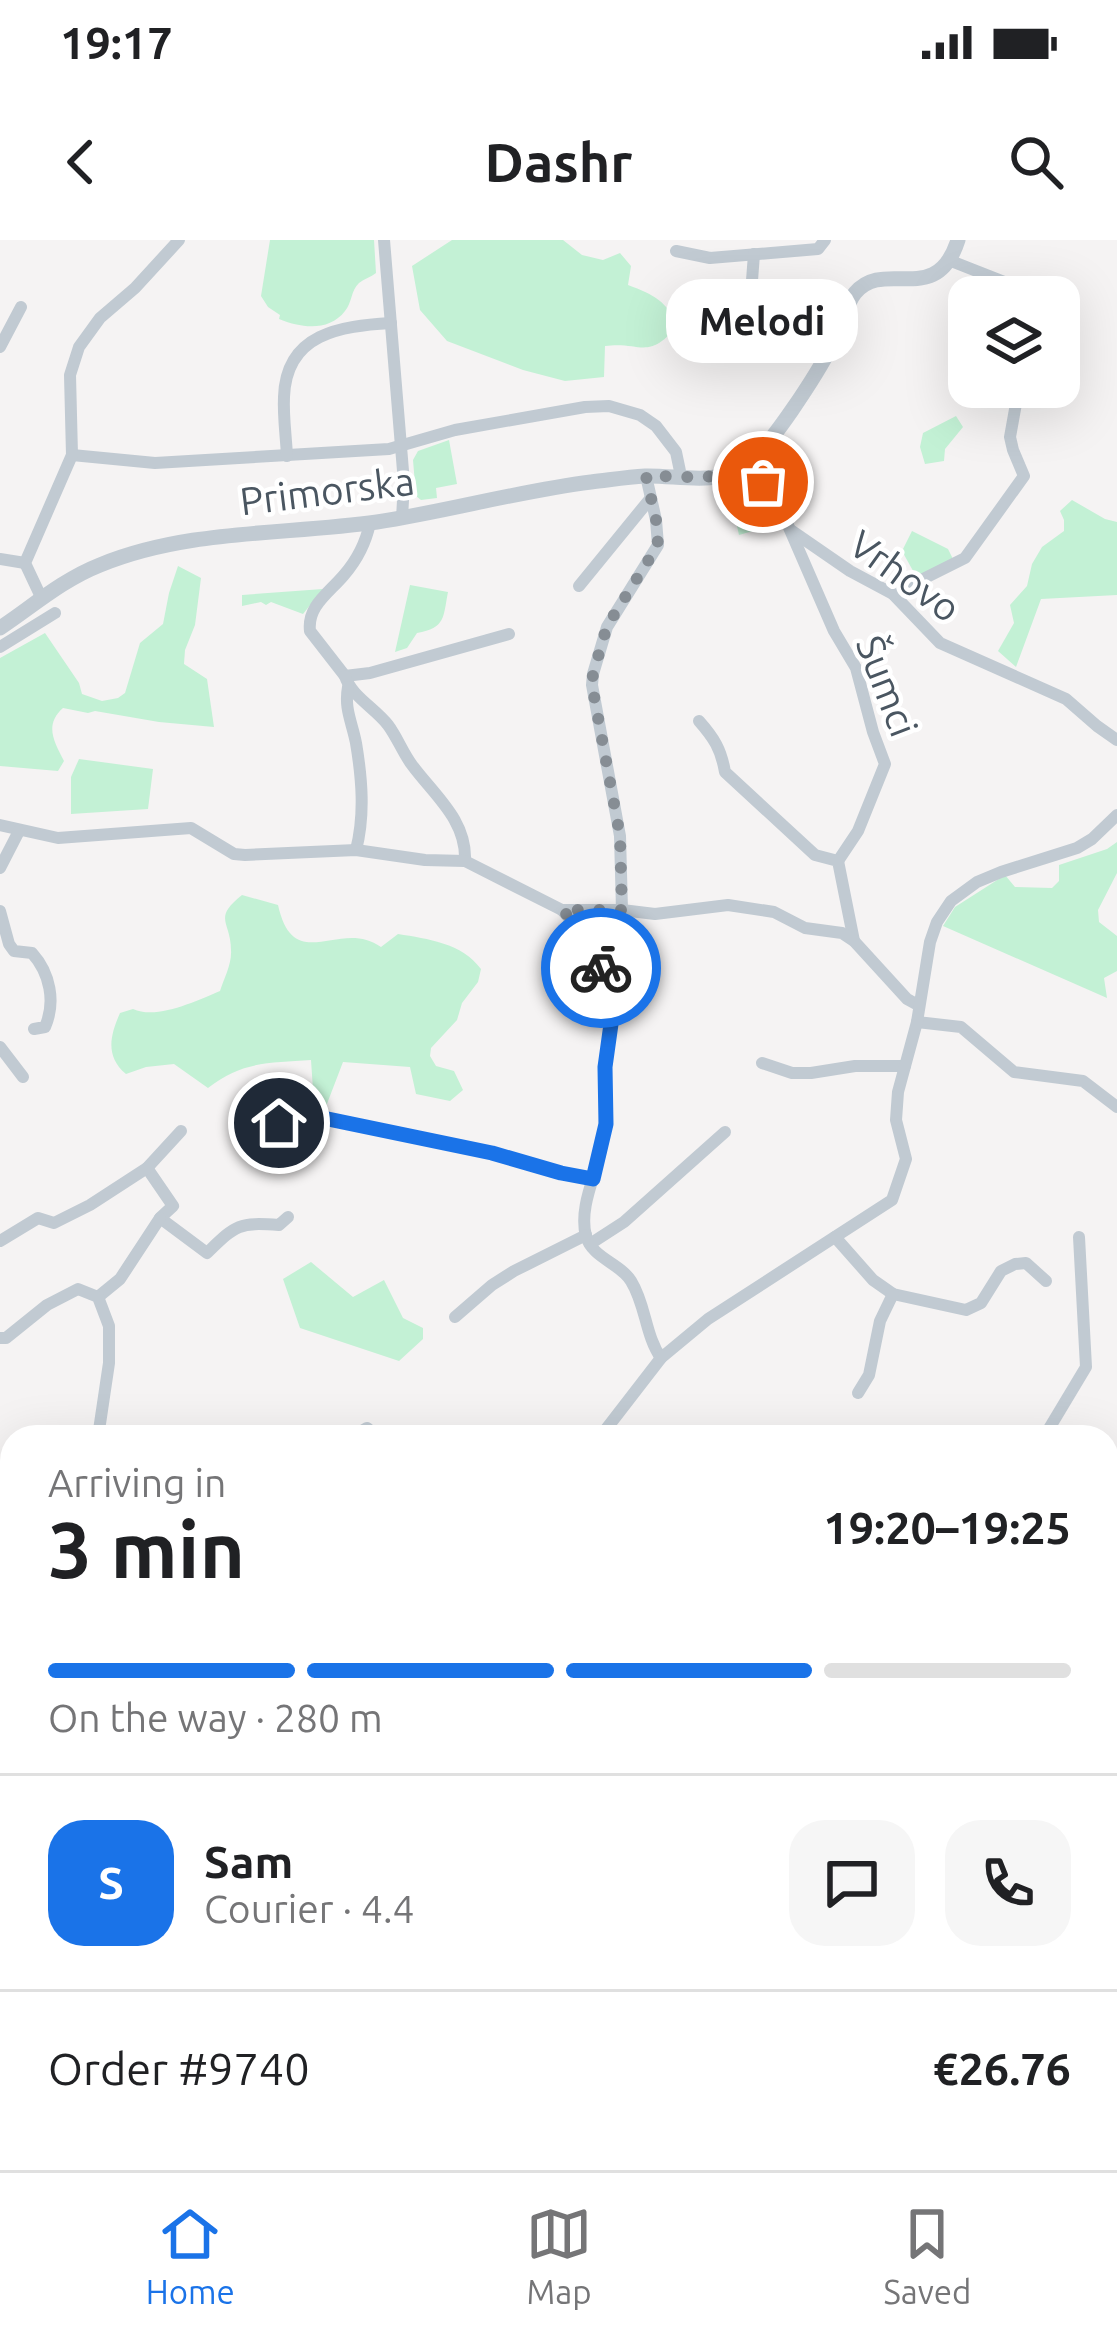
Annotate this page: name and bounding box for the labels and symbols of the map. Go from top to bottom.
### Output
callout: Melodi [667,278,859,362]
pin [712,431,814,533]
street label: Primorska [237,458,417,523]
street label: Vrhovo [842,521,969,630]
street label: Šumci [849,629,927,742]
courier [541,908,661,1028]
pin [228,1072,330,1174]

